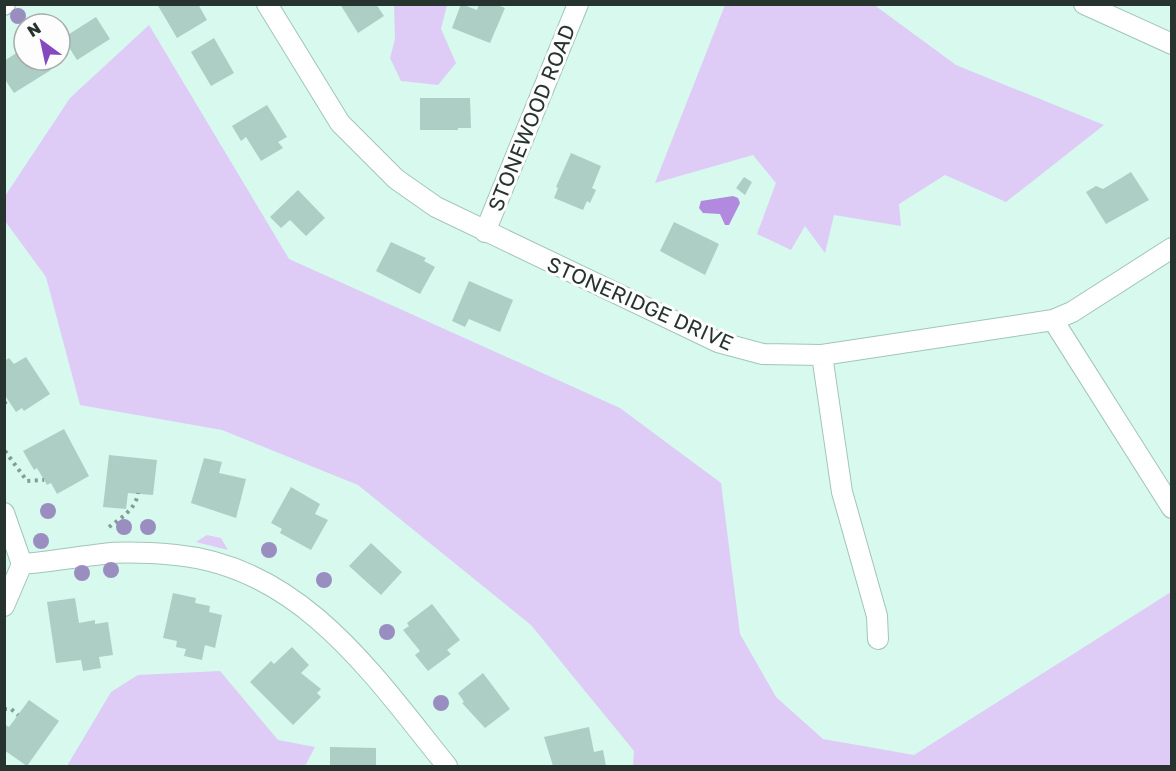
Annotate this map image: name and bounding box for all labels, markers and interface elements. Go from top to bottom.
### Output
north arrow [12,12,72,72]
text: N [23,18,44,41]
street label: STONEWOOD ROAD [482,20,580,215]
street label: STONERIDGE DRIVE [543,250,738,356]

